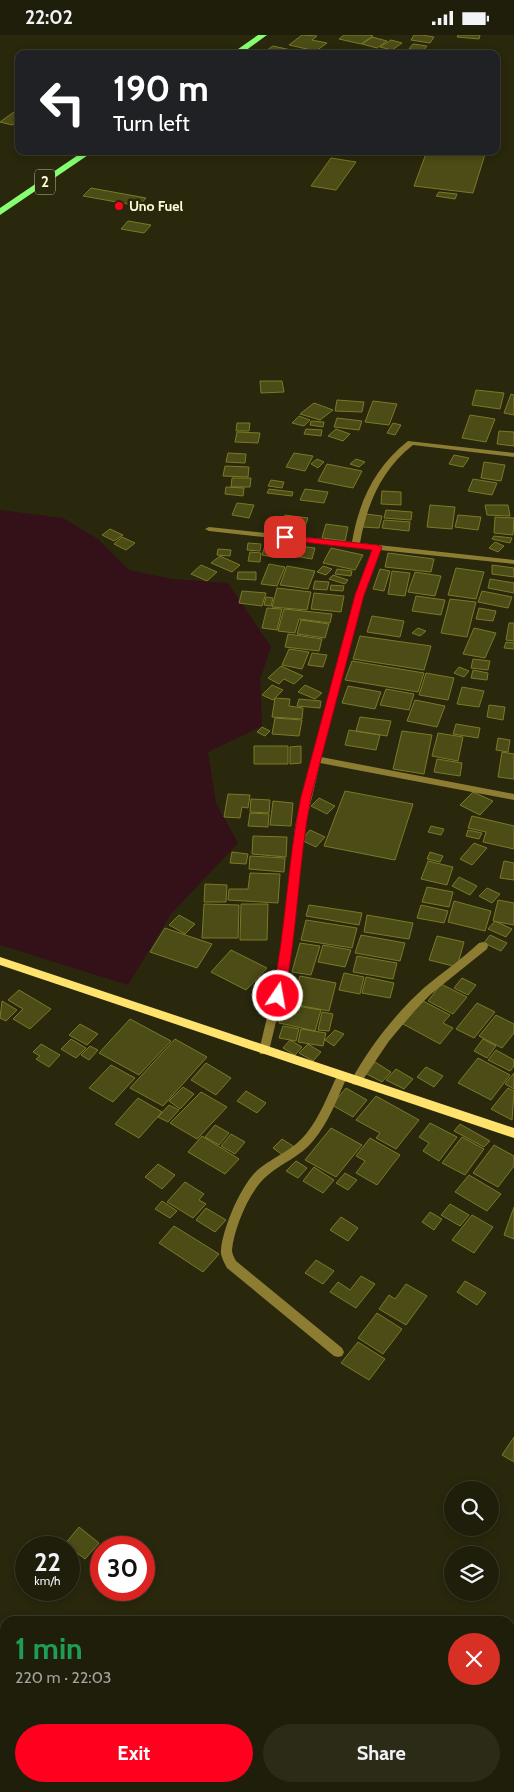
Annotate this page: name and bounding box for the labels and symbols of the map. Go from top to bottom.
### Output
road number: 2 [35,169,55,195]
place label: Uno Fuel [129,197,184,215]
marker: Uno Fuel [113,200,125,212]
pin [264,516,306,558]
position arrow [251,969,303,1021]
speed limit sign: 30 [90,1536,155,1601]

